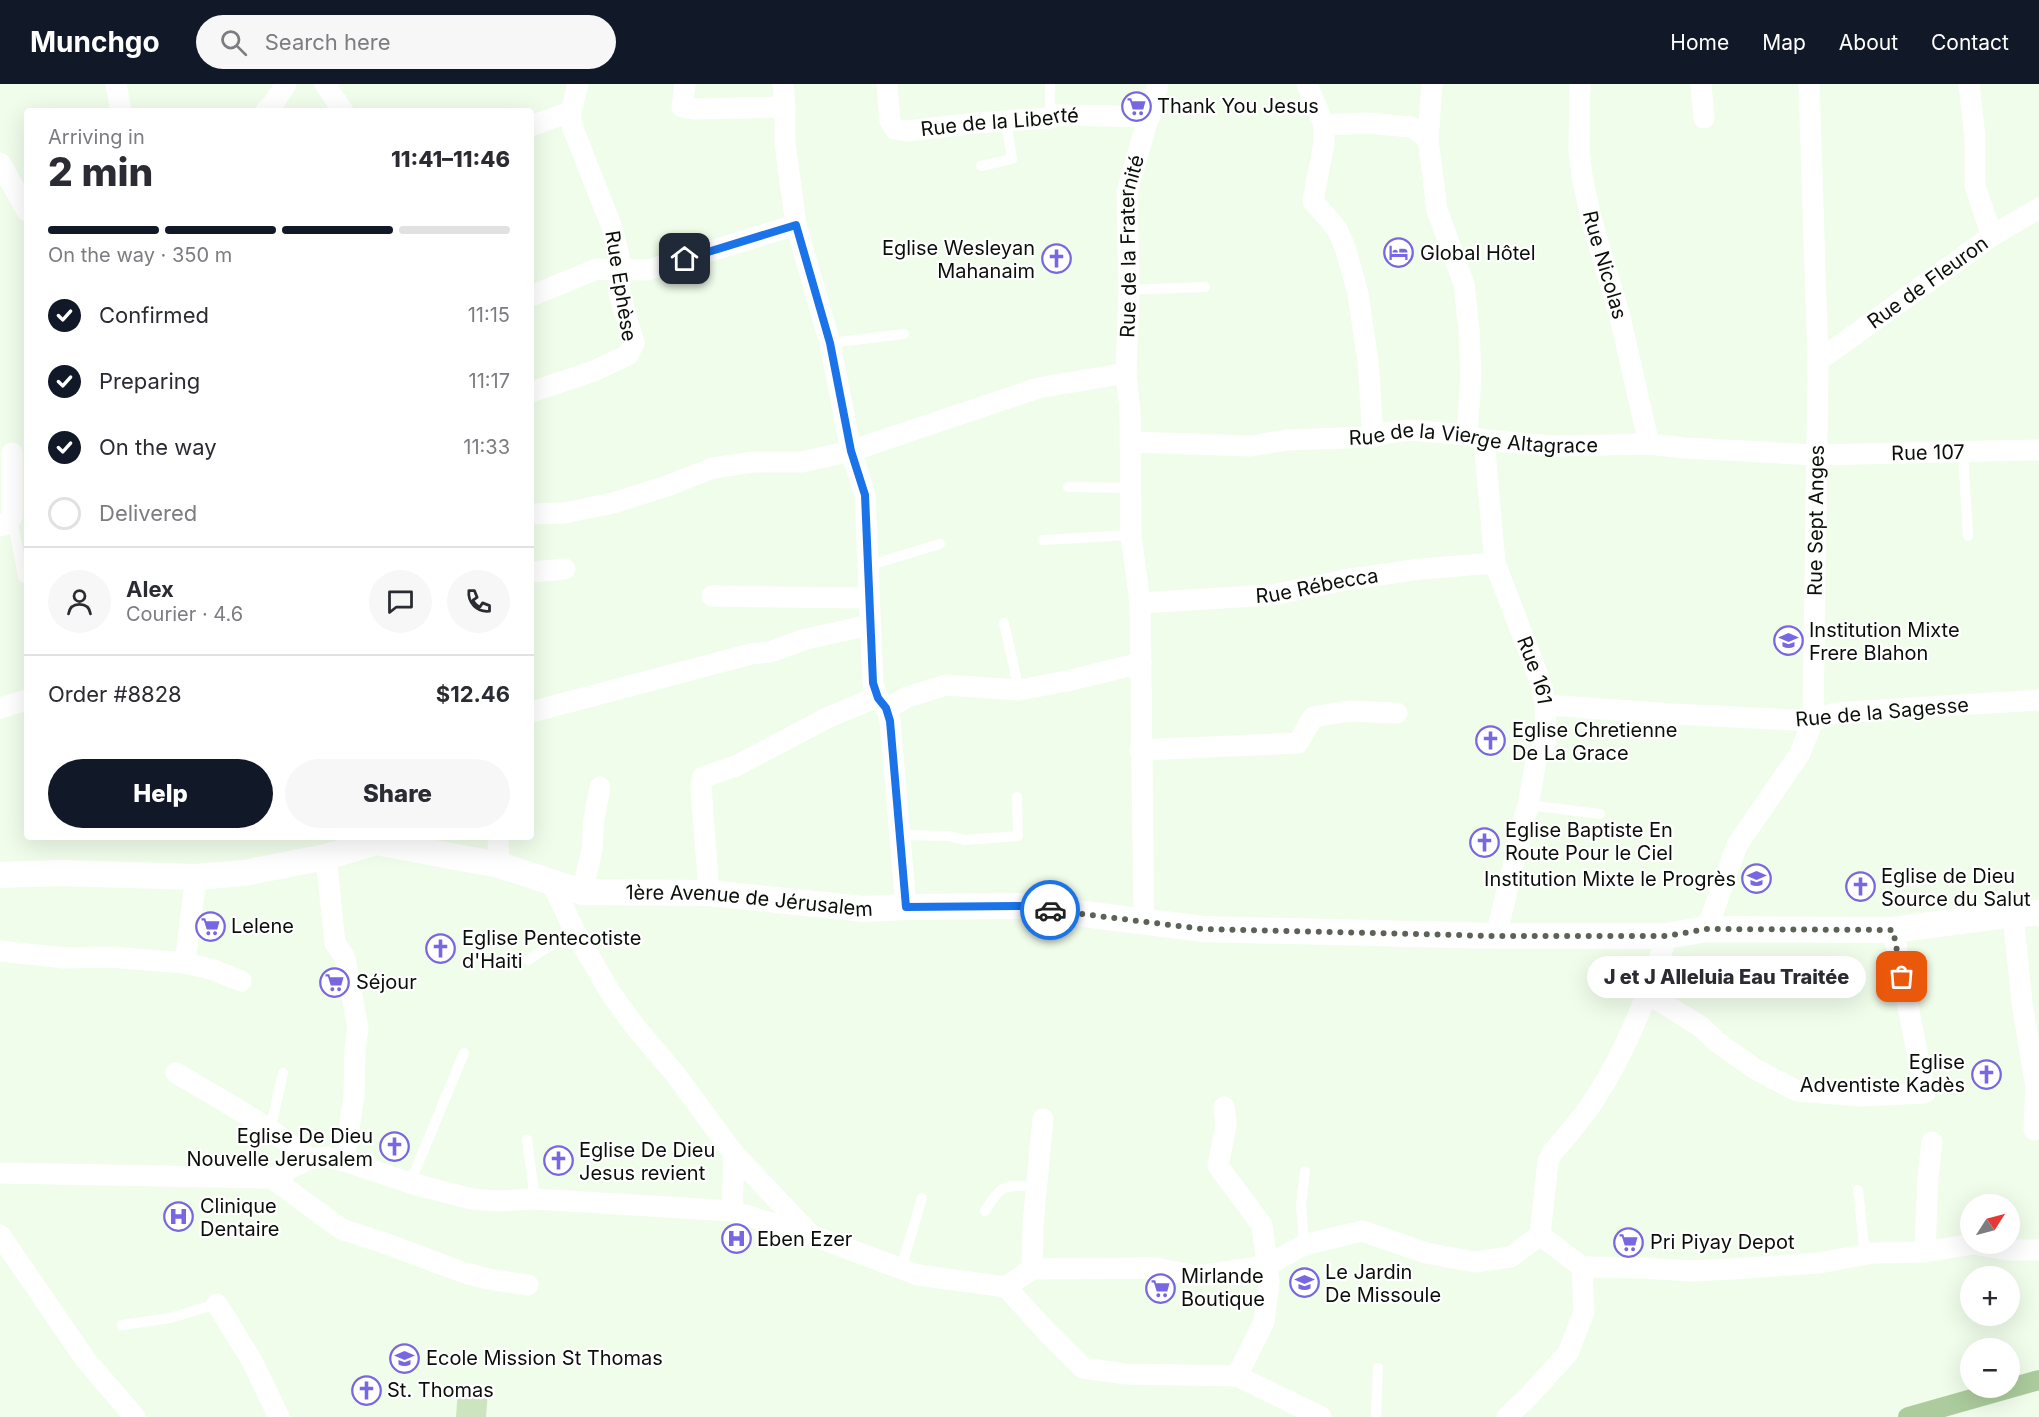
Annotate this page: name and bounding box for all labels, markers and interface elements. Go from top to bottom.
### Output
search box [196,15,616,69]
text: Munchgo [30,25,160,59]
icon: search [217,26,250,59]
text: Search here [265,29,391,55]
text: Home [1670,30,1729,55]
text: Map [1762,30,1806,55]
text: About [1839,30,1898,55]
text: Contact [1931,30,2009,55]
supermarket icon: Thank You Jesus [1120,90,1152,122]
place label: Thank You Jesus [1157,94,1319,118]
street label: Rue de la Liberté [919,103,1079,141]
text: Arriving in [48,125,145,149]
text: 11:41–11:46 [391,146,510,172]
text: 2 min [48,148,153,195]
street label: Rue de la Fraternité [1115,152,1149,338]
street label: Rue Nicolas [1578,209,1632,321]
street label: Rue Ephèse [600,229,642,343]
street label: Rue de Fleuron [1863,231,1993,334]
pin [659,233,710,284]
place label: Eglise Wesleyan Mahanaim [882,236,1035,283]
hotel icon: Global Hôtel [1383,237,1415,269]
place label: Global Hôtel [1420,241,1536,265]
icon: home [668,242,701,275]
text: On the way · 350 m [48,243,232,267]
church icon: Eglise Wesleyan Mahanaim [1040,243,1072,275]
icon: check [48,299,81,332]
text: Confirmed [99,302,209,328]
text: 11:15 [468,303,510,327]
icon: check [48,365,81,398]
text: Preparing [99,368,200,394]
text: 11:17 [469,369,510,393]
street label: Rue de la Vierge Altagrace [1348,418,1598,458]
icon: check [48,431,81,464]
text: On the way [99,434,217,460]
text: 11:33 [463,435,510,459]
street label: Rue 107 [1891,440,1965,465]
street label: Rue Sept Anges [1803,445,1829,596]
text: Delivered [99,500,197,526]
street label: Rue Rébecca [1255,563,1380,608]
button: person [48,570,111,633]
button: chat [369,570,432,633]
button: phone [447,570,510,633]
text: Alex [126,576,174,602]
text: Courier · 4.6 [126,602,243,626]
place label: Institution Mixte Frere Blahon [1809,618,1960,665]
school or university icon: Institution Mixte Frere Blahon [1772,625,1804,657]
street label: Rue 161 [1512,633,1557,706]
text: Order #8828 [48,681,182,707]
text: $12.46 [436,681,510,707]
street label: Rue de la Sagesse [1794,692,1970,732]
place label: Eglise Chretienne De La Grace [1512,718,1677,765]
church icon: Eglise Chretienne De La Grace [1475,725,1507,757]
button: Help [48,759,273,828]
button: Share [285,759,510,828]
place label: Eglise Baptiste En Route Pour le Ciel [1505,818,1673,865]
church icon: Eglise Baptiste En Route Pour le Ciel [1468,826,1500,858]
school or university icon: Institution Mixte le Progrès [1741,863,1773,895]
place label: Eglise de Dieu Source du Salut [1881,864,2031,911]
place label: Institution Mixte le Progrès [1484,867,1736,891]
church icon: Eglise de Dieu Source du Salut [1844,871,1876,903]
street label: 1ère Avenue de Jérusalem [625,880,873,921]
courier [1020,880,1080,940]
icon: car [1034,894,1067,927]
supermarket icon: Lelene [194,910,226,942]
place label: Lelene [231,914,294,938]
place label: Eglise Pentecotiste d'Haiti [462,926,641,973]
church icon: Eglise Pentecotiste d'Haiti [425,933,457,965]
pin [1876,951,1927,1002]
callout: J et J Alleluia Eau Traitée [1587,956,1866,998]
icon: bag [1885,960,1918,993]
text: J et J Alleluia Eau Traitée [1604,965,1849,989]
supermarket icon: Séjour [319,966,351,998]
place label: Séjour [356,970,417,994]
place label: Eglise Adventiste Kadès [1800,1050,1965,1097]
church icon: Eglise Adventiste Kadès [1970,1058,2002,1090]
place label: Eglise De Dieu Nouvelle Jerusalem [186,1124,373,1171]
church icon: Eglise De Dieu Nouvelle Jerusalem [378,1131,410,1163]
place label: Eglise De Dieu Jesus revient [579,1138,715,1185]
church icon: Eglise De Dieu Jesus revient [542,1145,574,1177]
place label: Clinique Dentaire [200,1194,279,1241]
north arrow [1960,1194,2020,1254]
map controls [1960,1194,2020,1398]
hospital icon: Clinique Dentaire [163,1201,195,1233]
hospital icon: Eben Ezer [720,1223,752,1255]
supermarket icon: Pri Piyay Depot [1613,1226,1645,1258]
place label: Eben Ezer [757,1227,853,1251]
place label: Pri Piyay Depot [1650,1230,1795,1254]
place label: Le Jardin De Missoule [1325,1260,1441,1307]
place label: Mirlande Boutique [1181,1264,1265,1311]
button: + [1960,1266,2020,1326]
school or university icon: Le Jardin De Missoule [1288,1267,1320,1299]
supermarket icon: Mirlande Boutique [1144,1272,1176,1304]
button: − [1960,1338,2020,1398]
school or university icon: Ecole Mission St Thomas [389,1342,421,1374]
place label: Ecole Mission St Thomas [426,1346,663,1370]
church icon: St. Thomas [350,1374,382,1406]
place label: St. Thomas [387,1378,494,1402]

